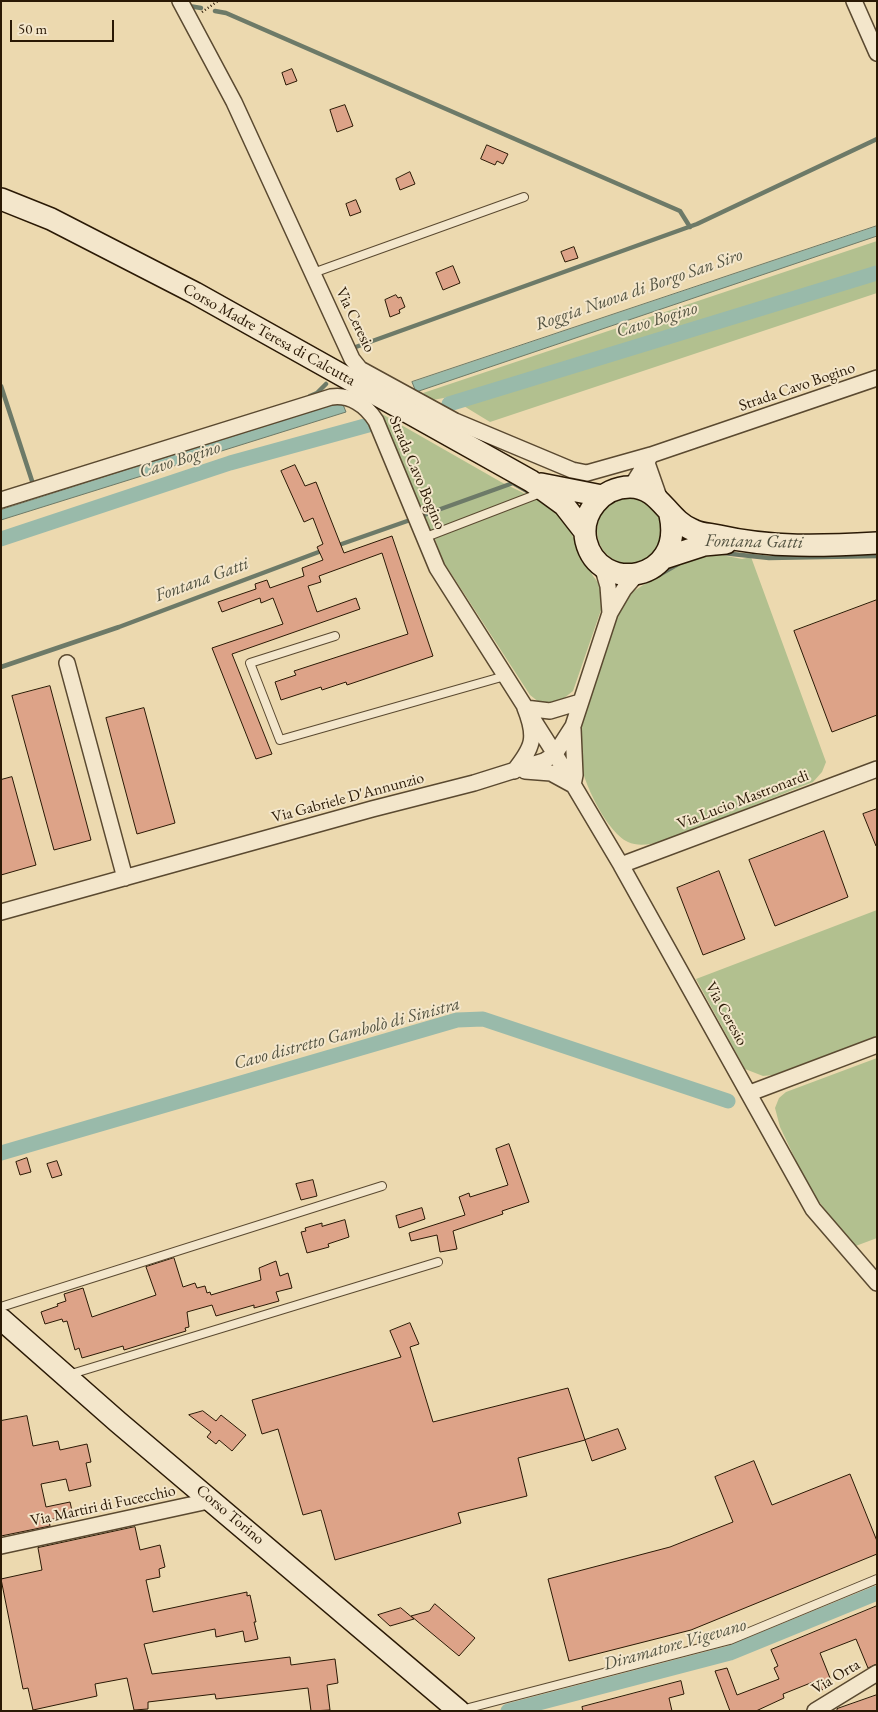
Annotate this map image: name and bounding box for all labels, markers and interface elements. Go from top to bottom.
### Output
scale bar [12,10,116,42]
text: 50 m [18,19,47,38]
water label: Roggia Nuova di Borgo San Siro [532,244,746,336]
street label: Corso Madre Teresa di Calcutta [179,280,359,390]
street label: Via Ceresio [331,284,379,356]
water label: Cavo Bogino [614,297,700,343]
street label: Strada Cavo Bogino [736,358,858,416]
street label: Strada Cavo Bogino [384,413,450,533]
water label: Cavo Bogino [137,437,223,483]
water label: Fontana Gatti [705,530,803,554]
water label: Fontana Gatti [152,553,252,607]
street label: Via Lucio Mastronardi [674,766,812,834]
street label: Via Gabriele D'Annunzio [270,768,426,828]
street label: Via Ceresio [701,979,751,1049]
water label: Cavo distretto Gambolò di Sinistra [232,993,462,1075]
street label: Via Martiri di Fucecchio [29,1481,177,1531]
street label: Corso Torino [192,1481,268,1549]
water label: Diramatore Vigevano [601,1614,749,1676]
street label: Via Orta [808,1655,864,1699]

